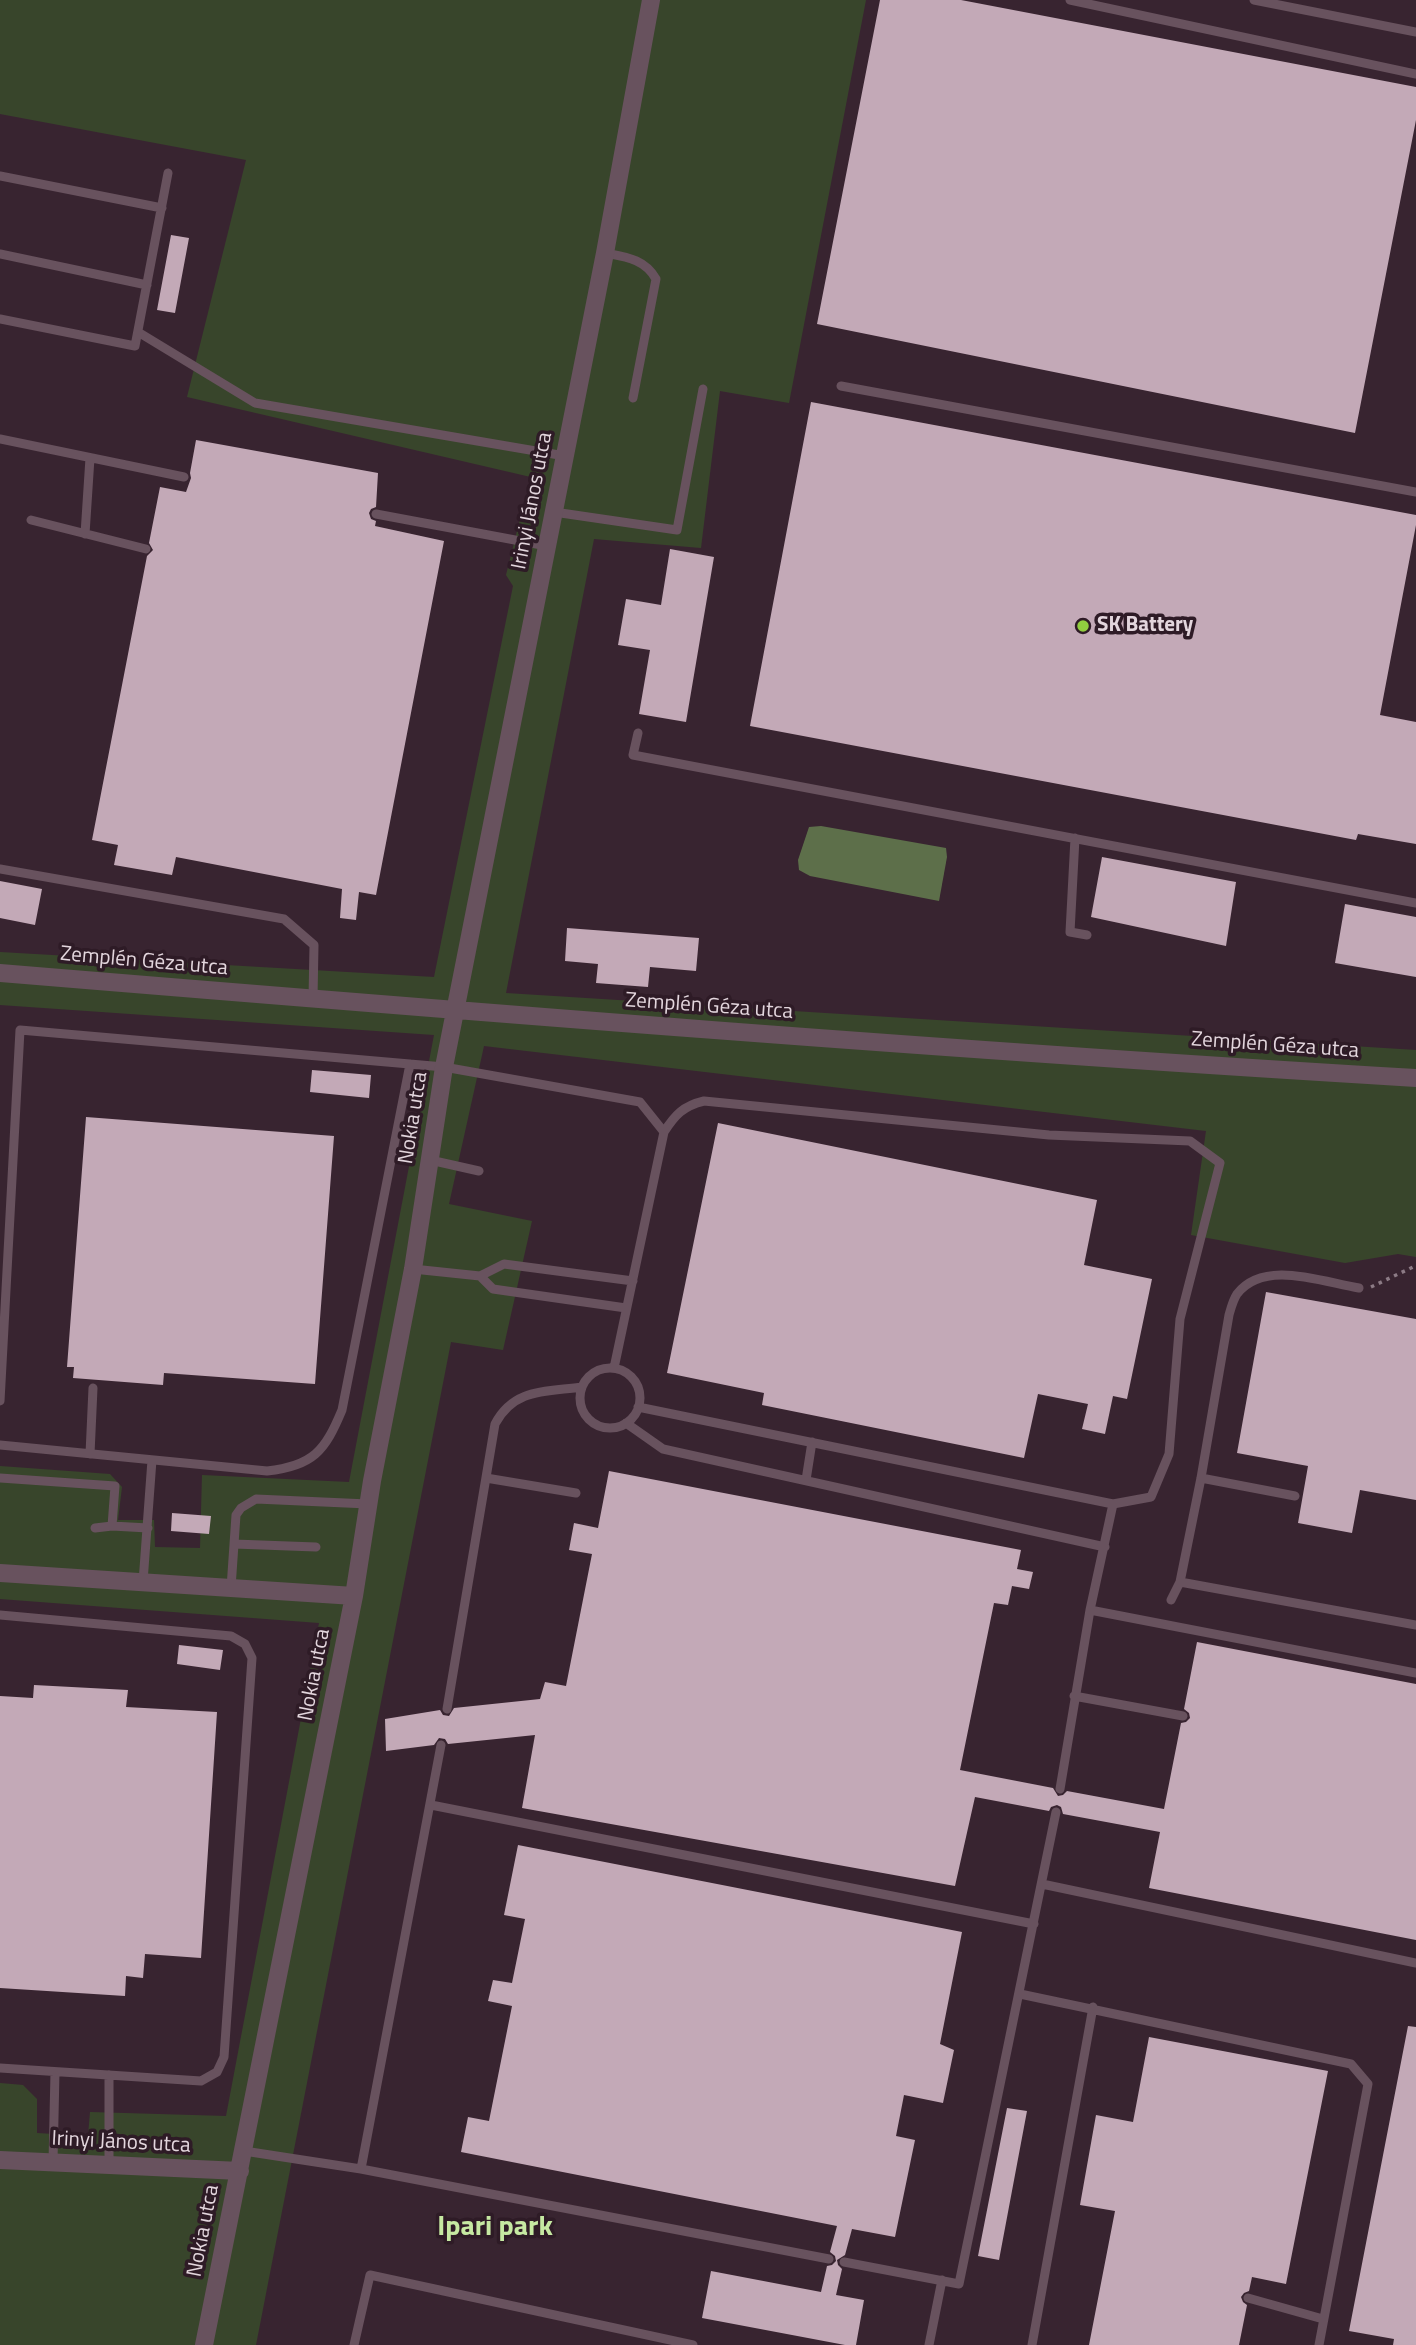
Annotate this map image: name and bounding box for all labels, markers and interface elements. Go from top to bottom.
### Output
street label: Irinyi János utca [507,430,559,572]
place label: SK Battery [1097,613,1193,639]
marker: SK Battery [1075,618,1091,634]
street label: Zemplén Géza utca [59,942,229,982]
street label: Zemplén Géza utca [624,989,794,1025]
street label: Zemplén Géza utca [1190,1028,1360,1064]
street label: Nokia utca [394,1070,434,1166]
street label: Nokia utca [294,1627,336,1723]
street label: Irinyi János utca [51,2127,191,2159]
street label: Nokia utca [183,2183,225,2279]
district label: Ipari park [437,2211,553,2245]

